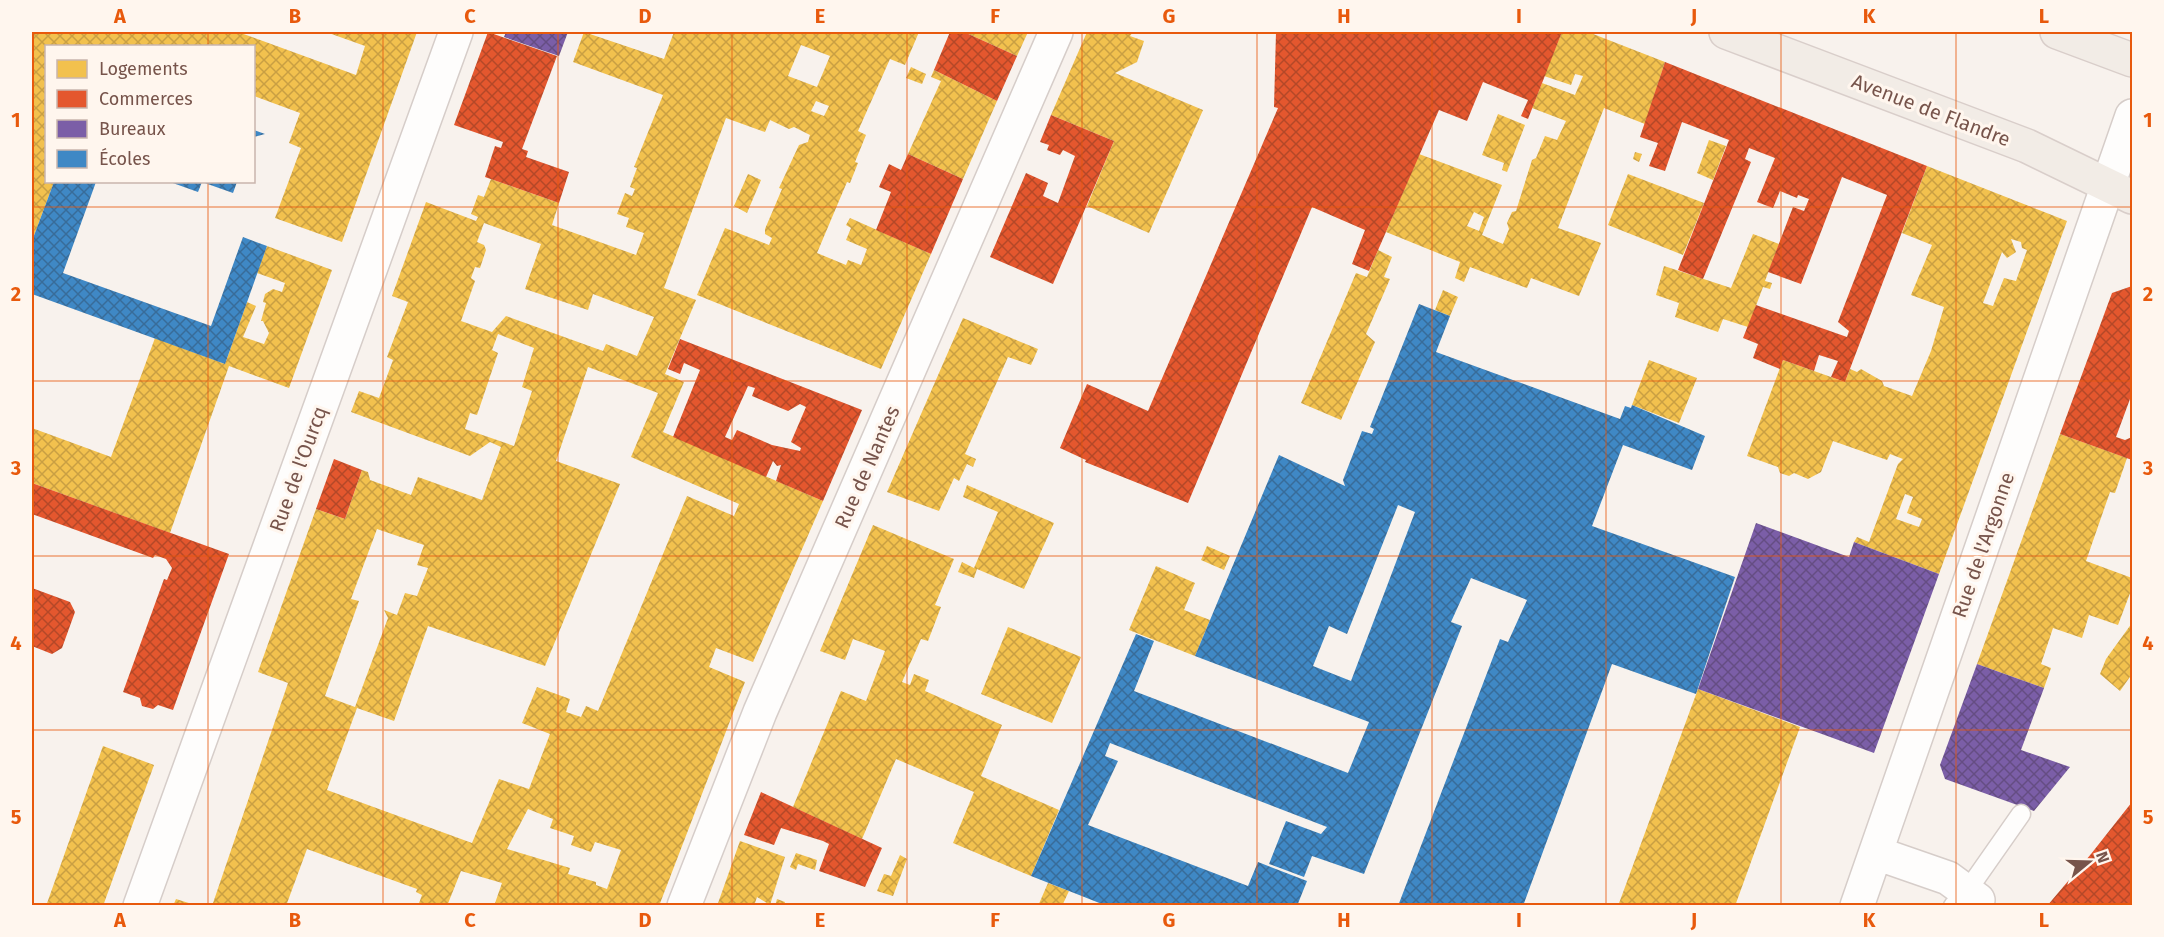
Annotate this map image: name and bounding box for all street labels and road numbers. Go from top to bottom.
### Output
street label: Avenue de Flandre [1848,69,2014,151]
street label: Rue de Nantes [829,402,905,532]
street label: Rue de l'Ourcq [264,403,332,535]
street label: Rue de l'Argonne [1947,469,2019,621]

